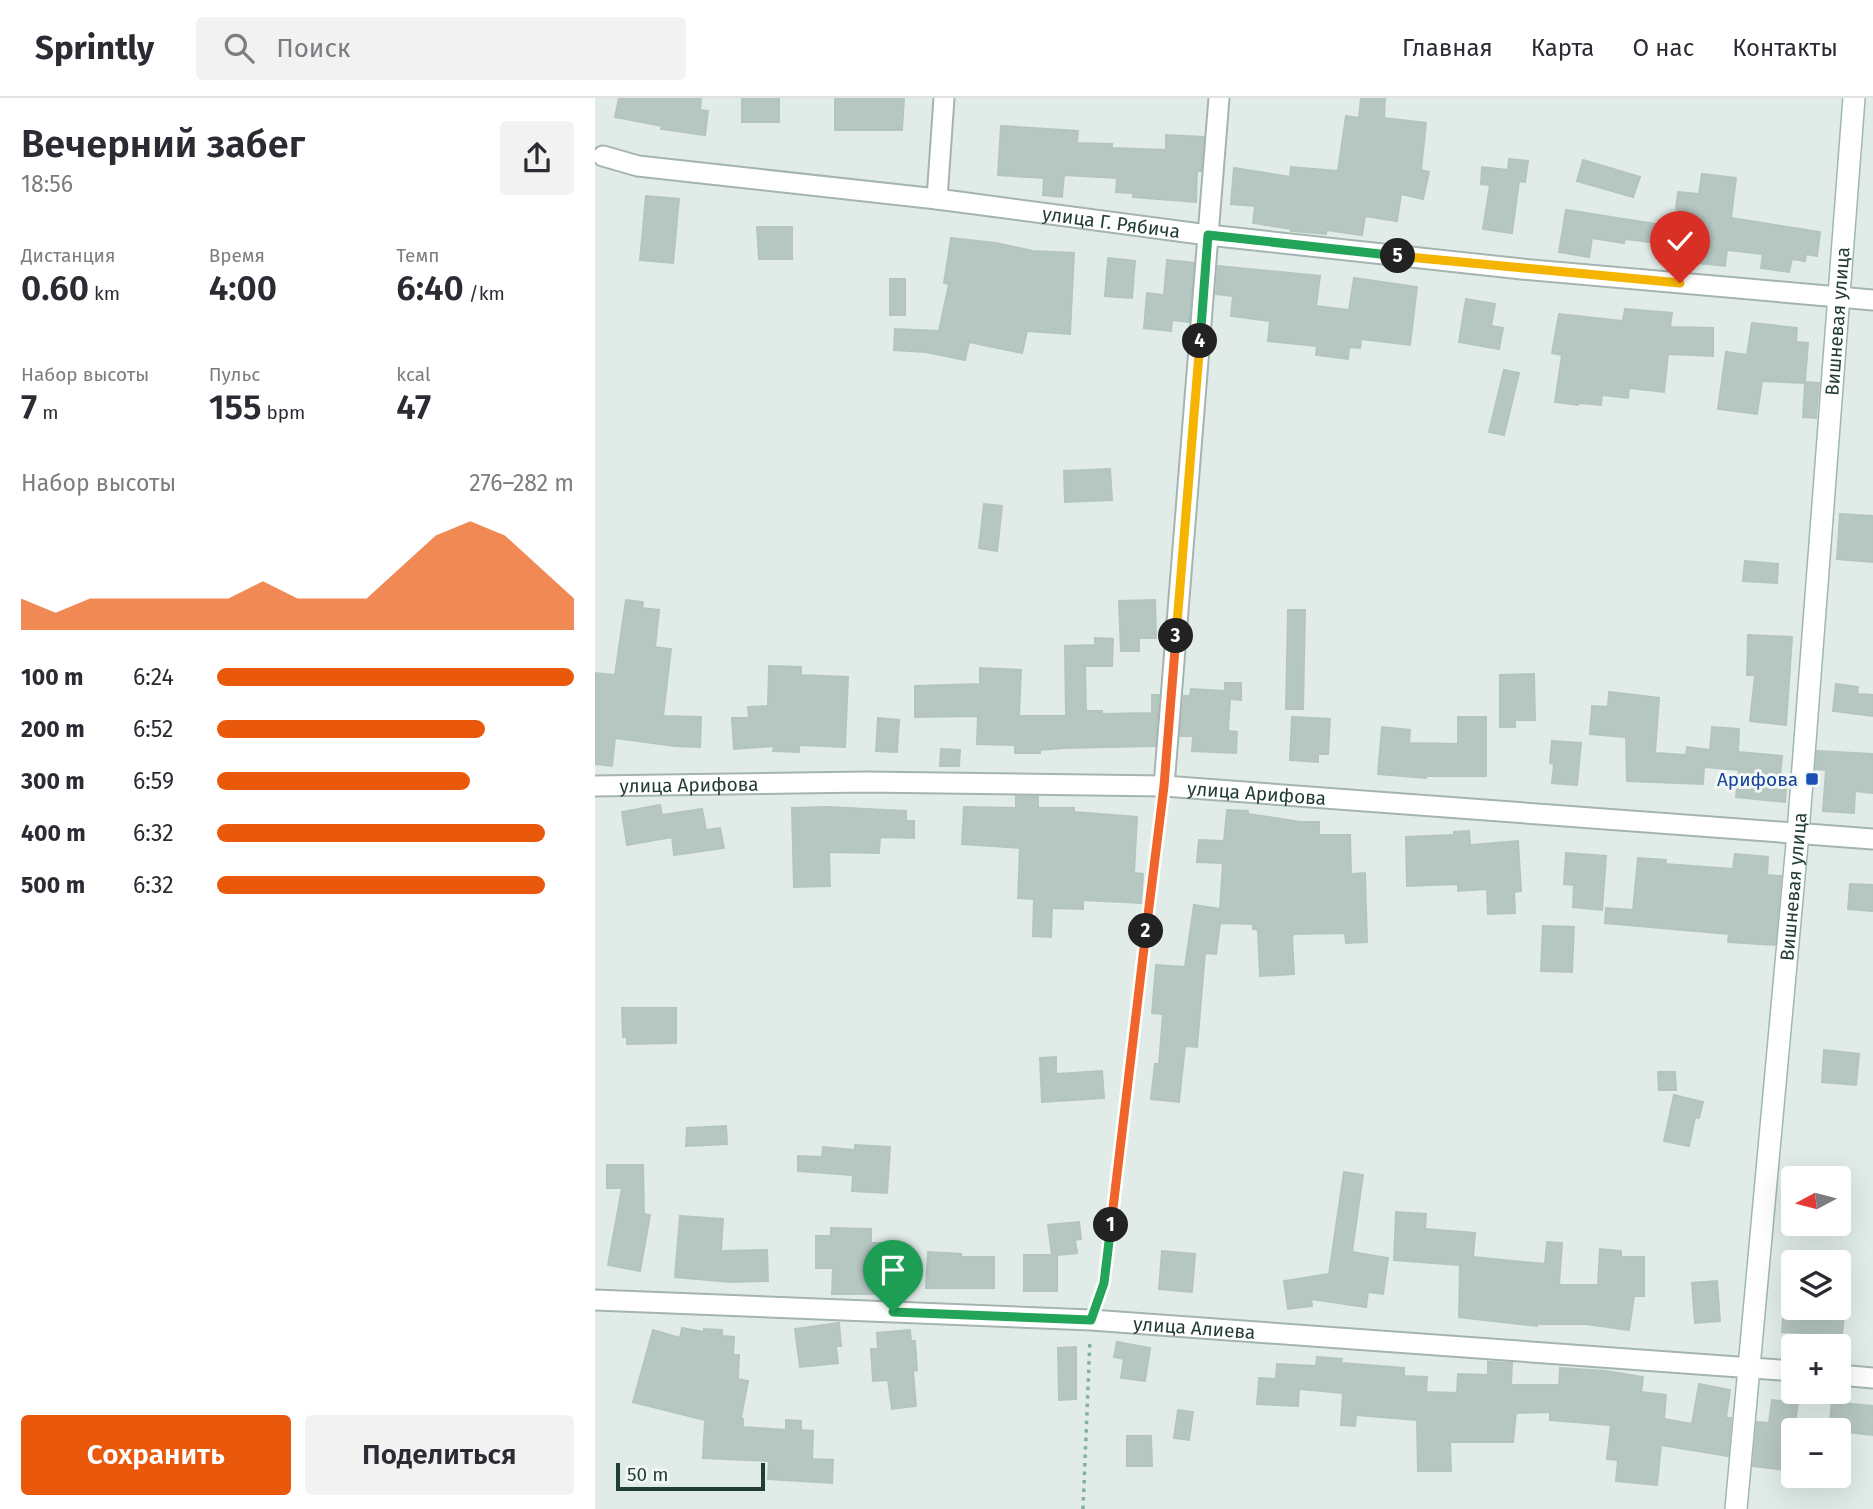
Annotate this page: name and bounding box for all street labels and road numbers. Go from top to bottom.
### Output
street label: улица Г. Рябича [1041,202,1182,243]
street label: Вишневая улица [1820,246,1855,397]
street label: улица Арифова [619,773,759,798]
street label: улица Арифова [1186,777,1327,810]
street label: Вишневая улица [1775,812,1812,962]
street label: улица Алиева [1132,1312,1256,1344]

